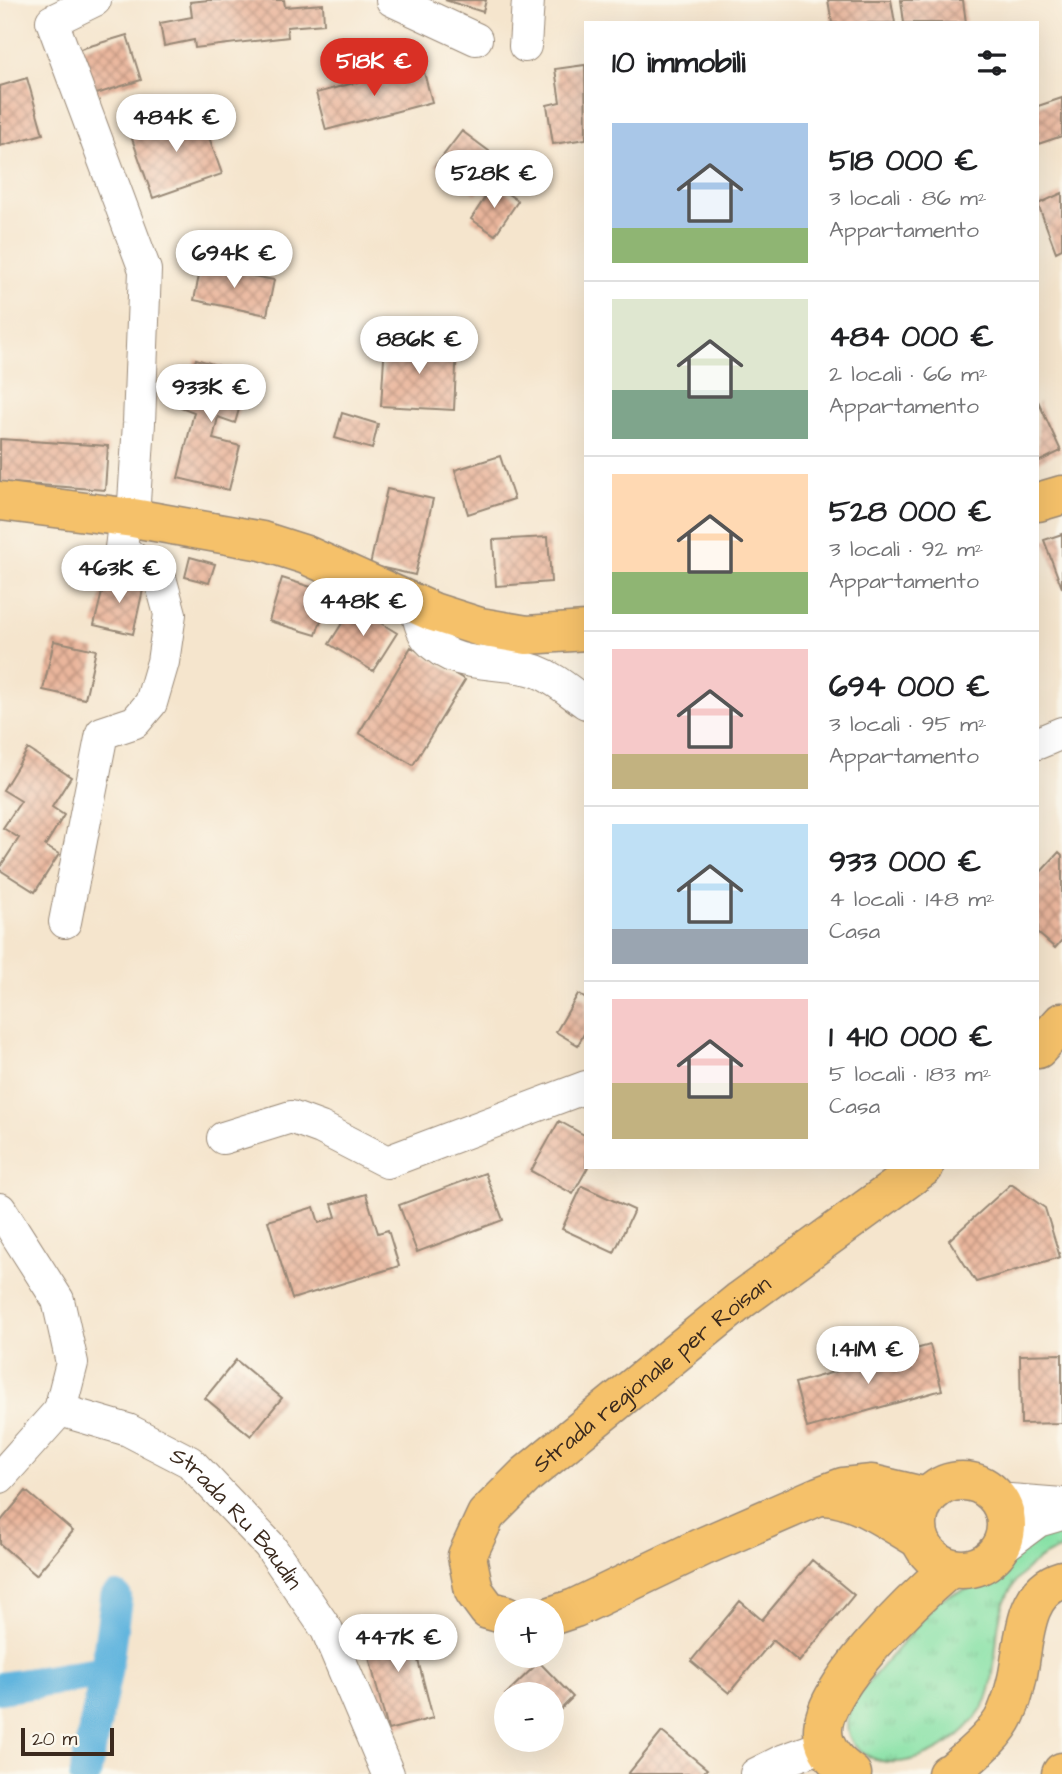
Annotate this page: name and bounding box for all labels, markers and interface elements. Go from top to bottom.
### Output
pin: 518K € [317,38,431,98]
text: 10 immobili [612,42,746,84]
icon: filters [973,44,1011,82]
text: 518K € [336,45,412,77]
pin: 484K € [119,94,233,154]
text: 484K € [132,101,220,133]
text: 518 000 € [829,140,978,182]
pin: 528K € [437,150,551,210]
icon: home [668,151,752,235]
text: 528K € [451,157,537,189]
text: 3 locali · 86 m² [829,182,987,214]
text: Appartamento [829,214,979,246]
pin: 694K € [177,230,291,290]
text: 694K € [192,237,276,269]
pin: 886K € [362,316,476,376]
text: 484 000 € [829,316,994,358]
text: 886K € [376,323,462,355]
icon: home [668,327,752,411]
text: 2 locali · 66 m² [829,358,988,390]
pin: 933K € [154,364,268,424]
text: 933K € [172,371,250,403]
text: Appartamento [829,390,979,422]
text: 528 000 € [829,491,992,533]
icon: home [668,502,752,586]
text: 3 locali · 92 m² [829,533,983,565]
pin: 463K € [62,546,176,605]
text: 463K € [77,552,161,584]
text: Appartamento [829,565,979,597]
pin: 448K € [306,578,420,638]
text: 448K € [319,585,407,617]
text: 694 000 € [829,666,990,708]
icon: home [668,677,752,761]
text: 3 locali · 95 m² [829,708,987,740]
text: Appartamento [829,740,979,772]
text: 933 000 € [829,841,981,883]
icon: home [668,852,752,936]
text: 4 locali · 148 m² [829,883,995,915]
text: Casa [829,915,880,947]
text: 1 410 000 € [829,1016,993,1058]
icon: home [668,1027,752,1111]
text: 5 locali · 183 m² [829,1058,991,1090]
text: Casa [829,1090,880,1122]
street label: Strada regionale per Roisan [526,1268,778,1480]
pin: 1.41M € [803,1326,933,1386]
text: 1.41M € [832,1333,904,1365]
street label: Strada Ru Baudin [164,1439,310,1596]
map controls [494,1598,564,1752]
button: + [494,1598,564,1668]
pin: 447K € [341,1614,455,1674]
text: 447K € [355,1621,441,1653]
button: − [494,1682,564,1752]
scale bar [21,1725,114,1757]
text: 20 m [32,1726,77,1753]

